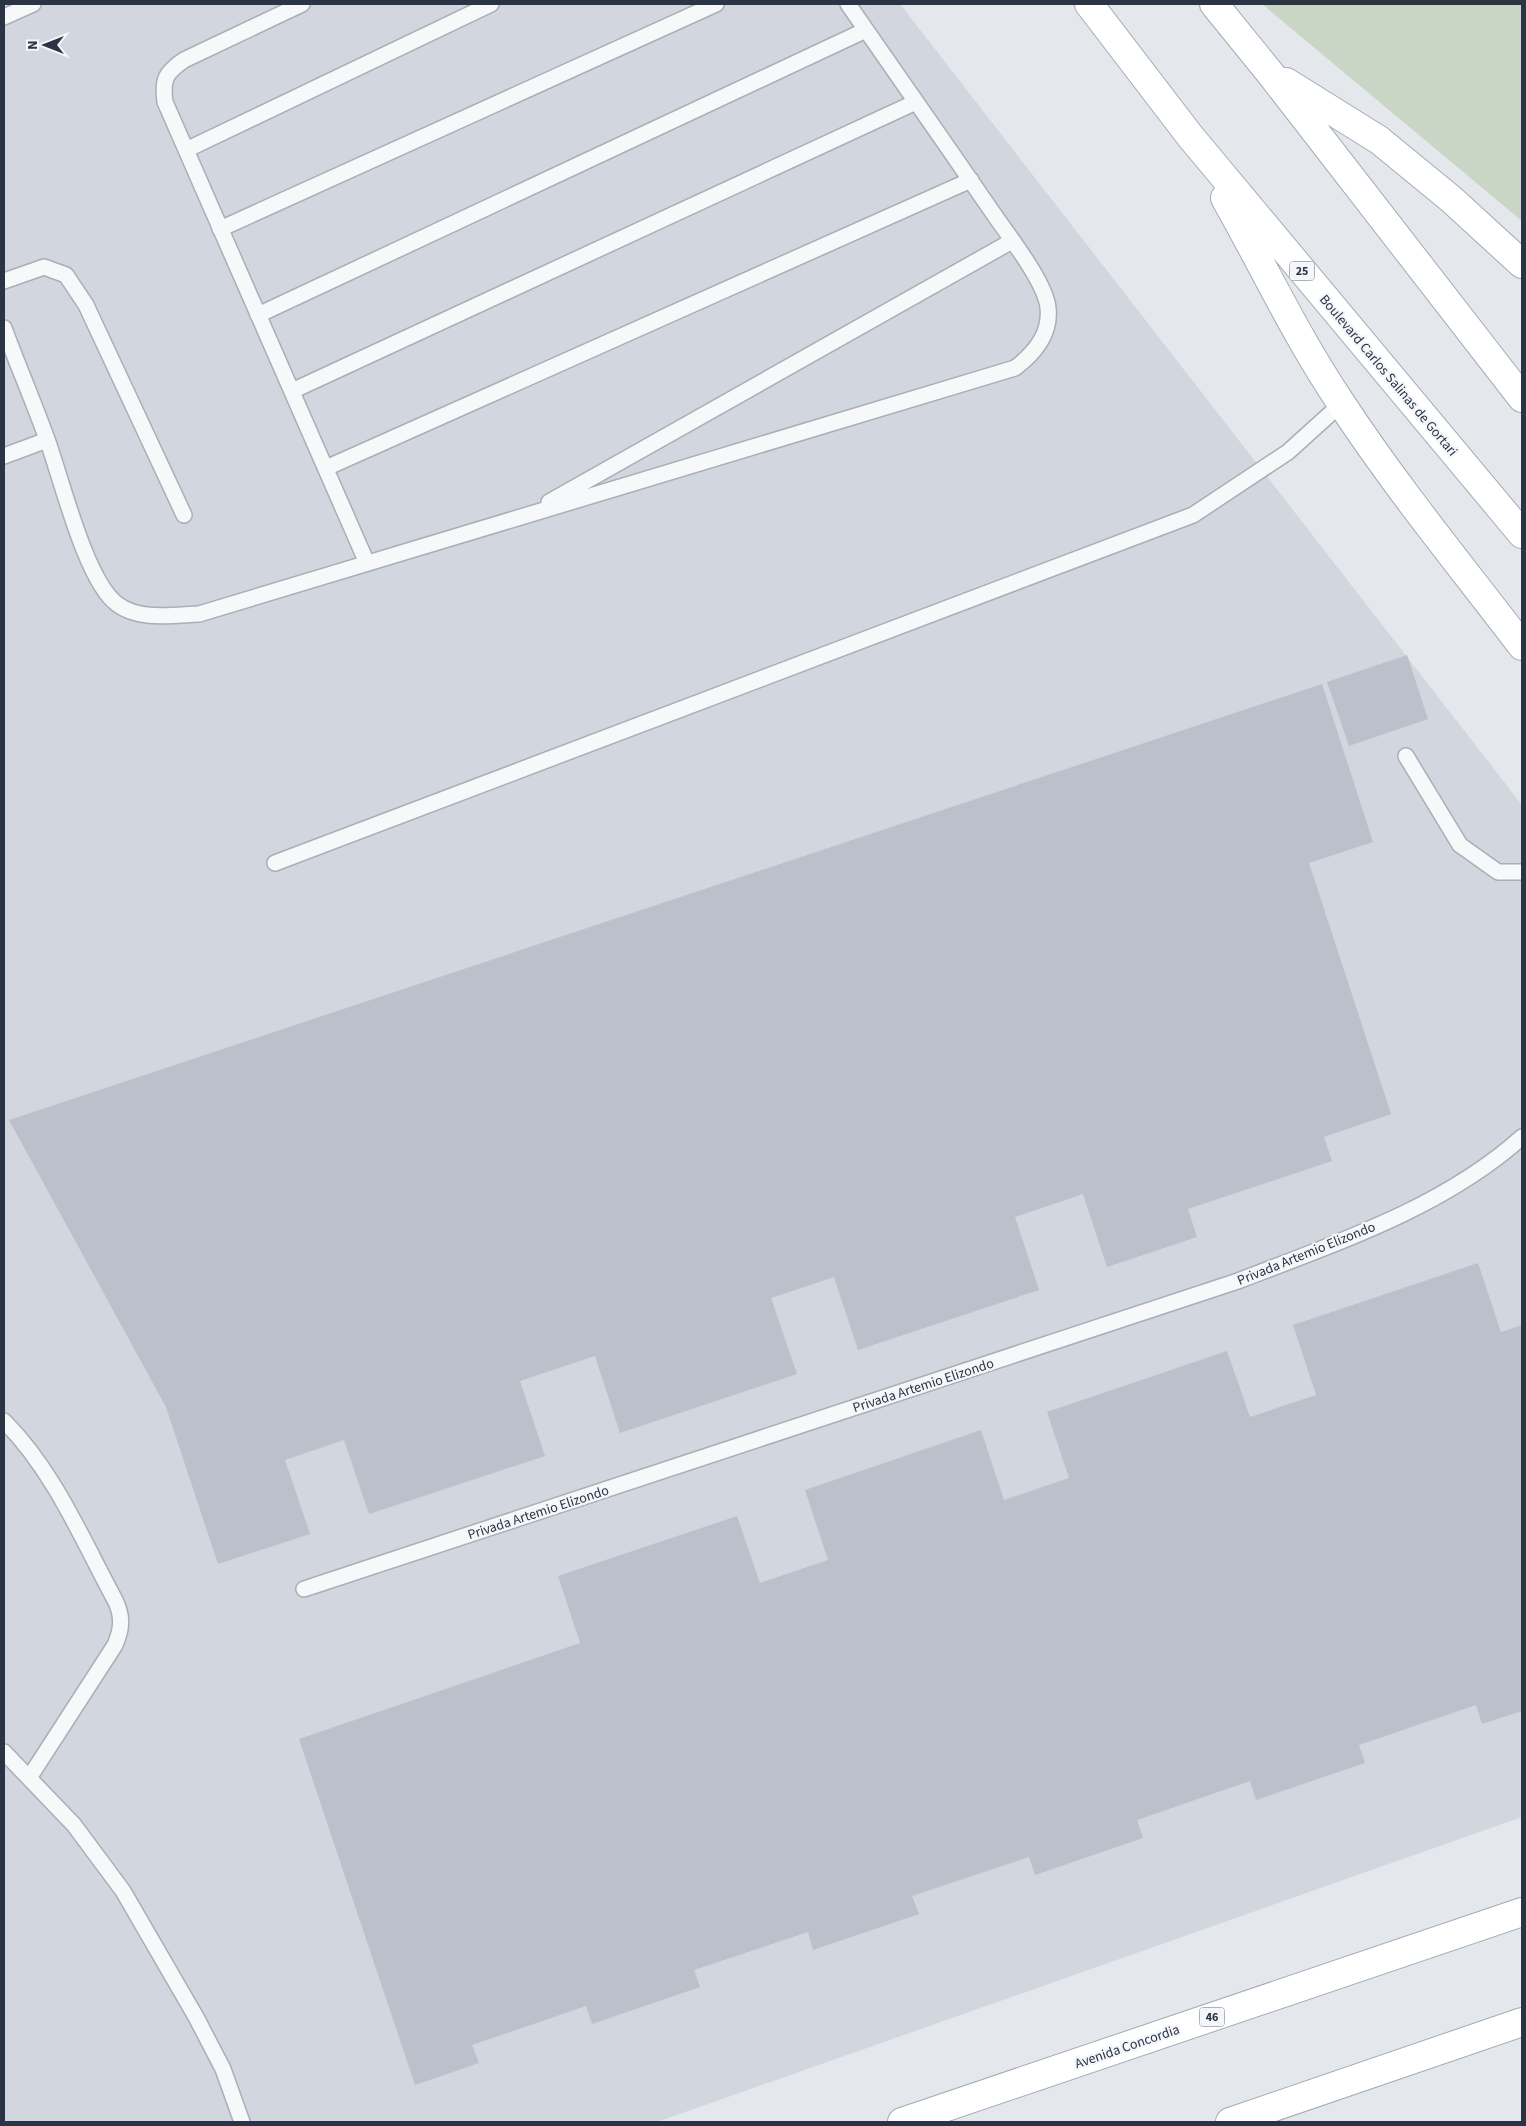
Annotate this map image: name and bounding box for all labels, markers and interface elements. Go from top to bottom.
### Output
north arrow [20,20,70,70]
text: N [23,40,43,50]
road number: 25 [1290,262,1314,280]
street label: Boulevard Carlos Salinas de Gortari [1314,290,1462,461]
street label: Privada Artemio Elizondo [1234,1217,1378,1291]
street label: Privada Artemio Elizondo [850,1354,996,1418]
street label: Privada Artemio Elizondo [465,1481,611,1545]
road number: 46 [1200,2008,1224,2026]
street label: Avenida Concordia [1072,2020,1182,2074]

